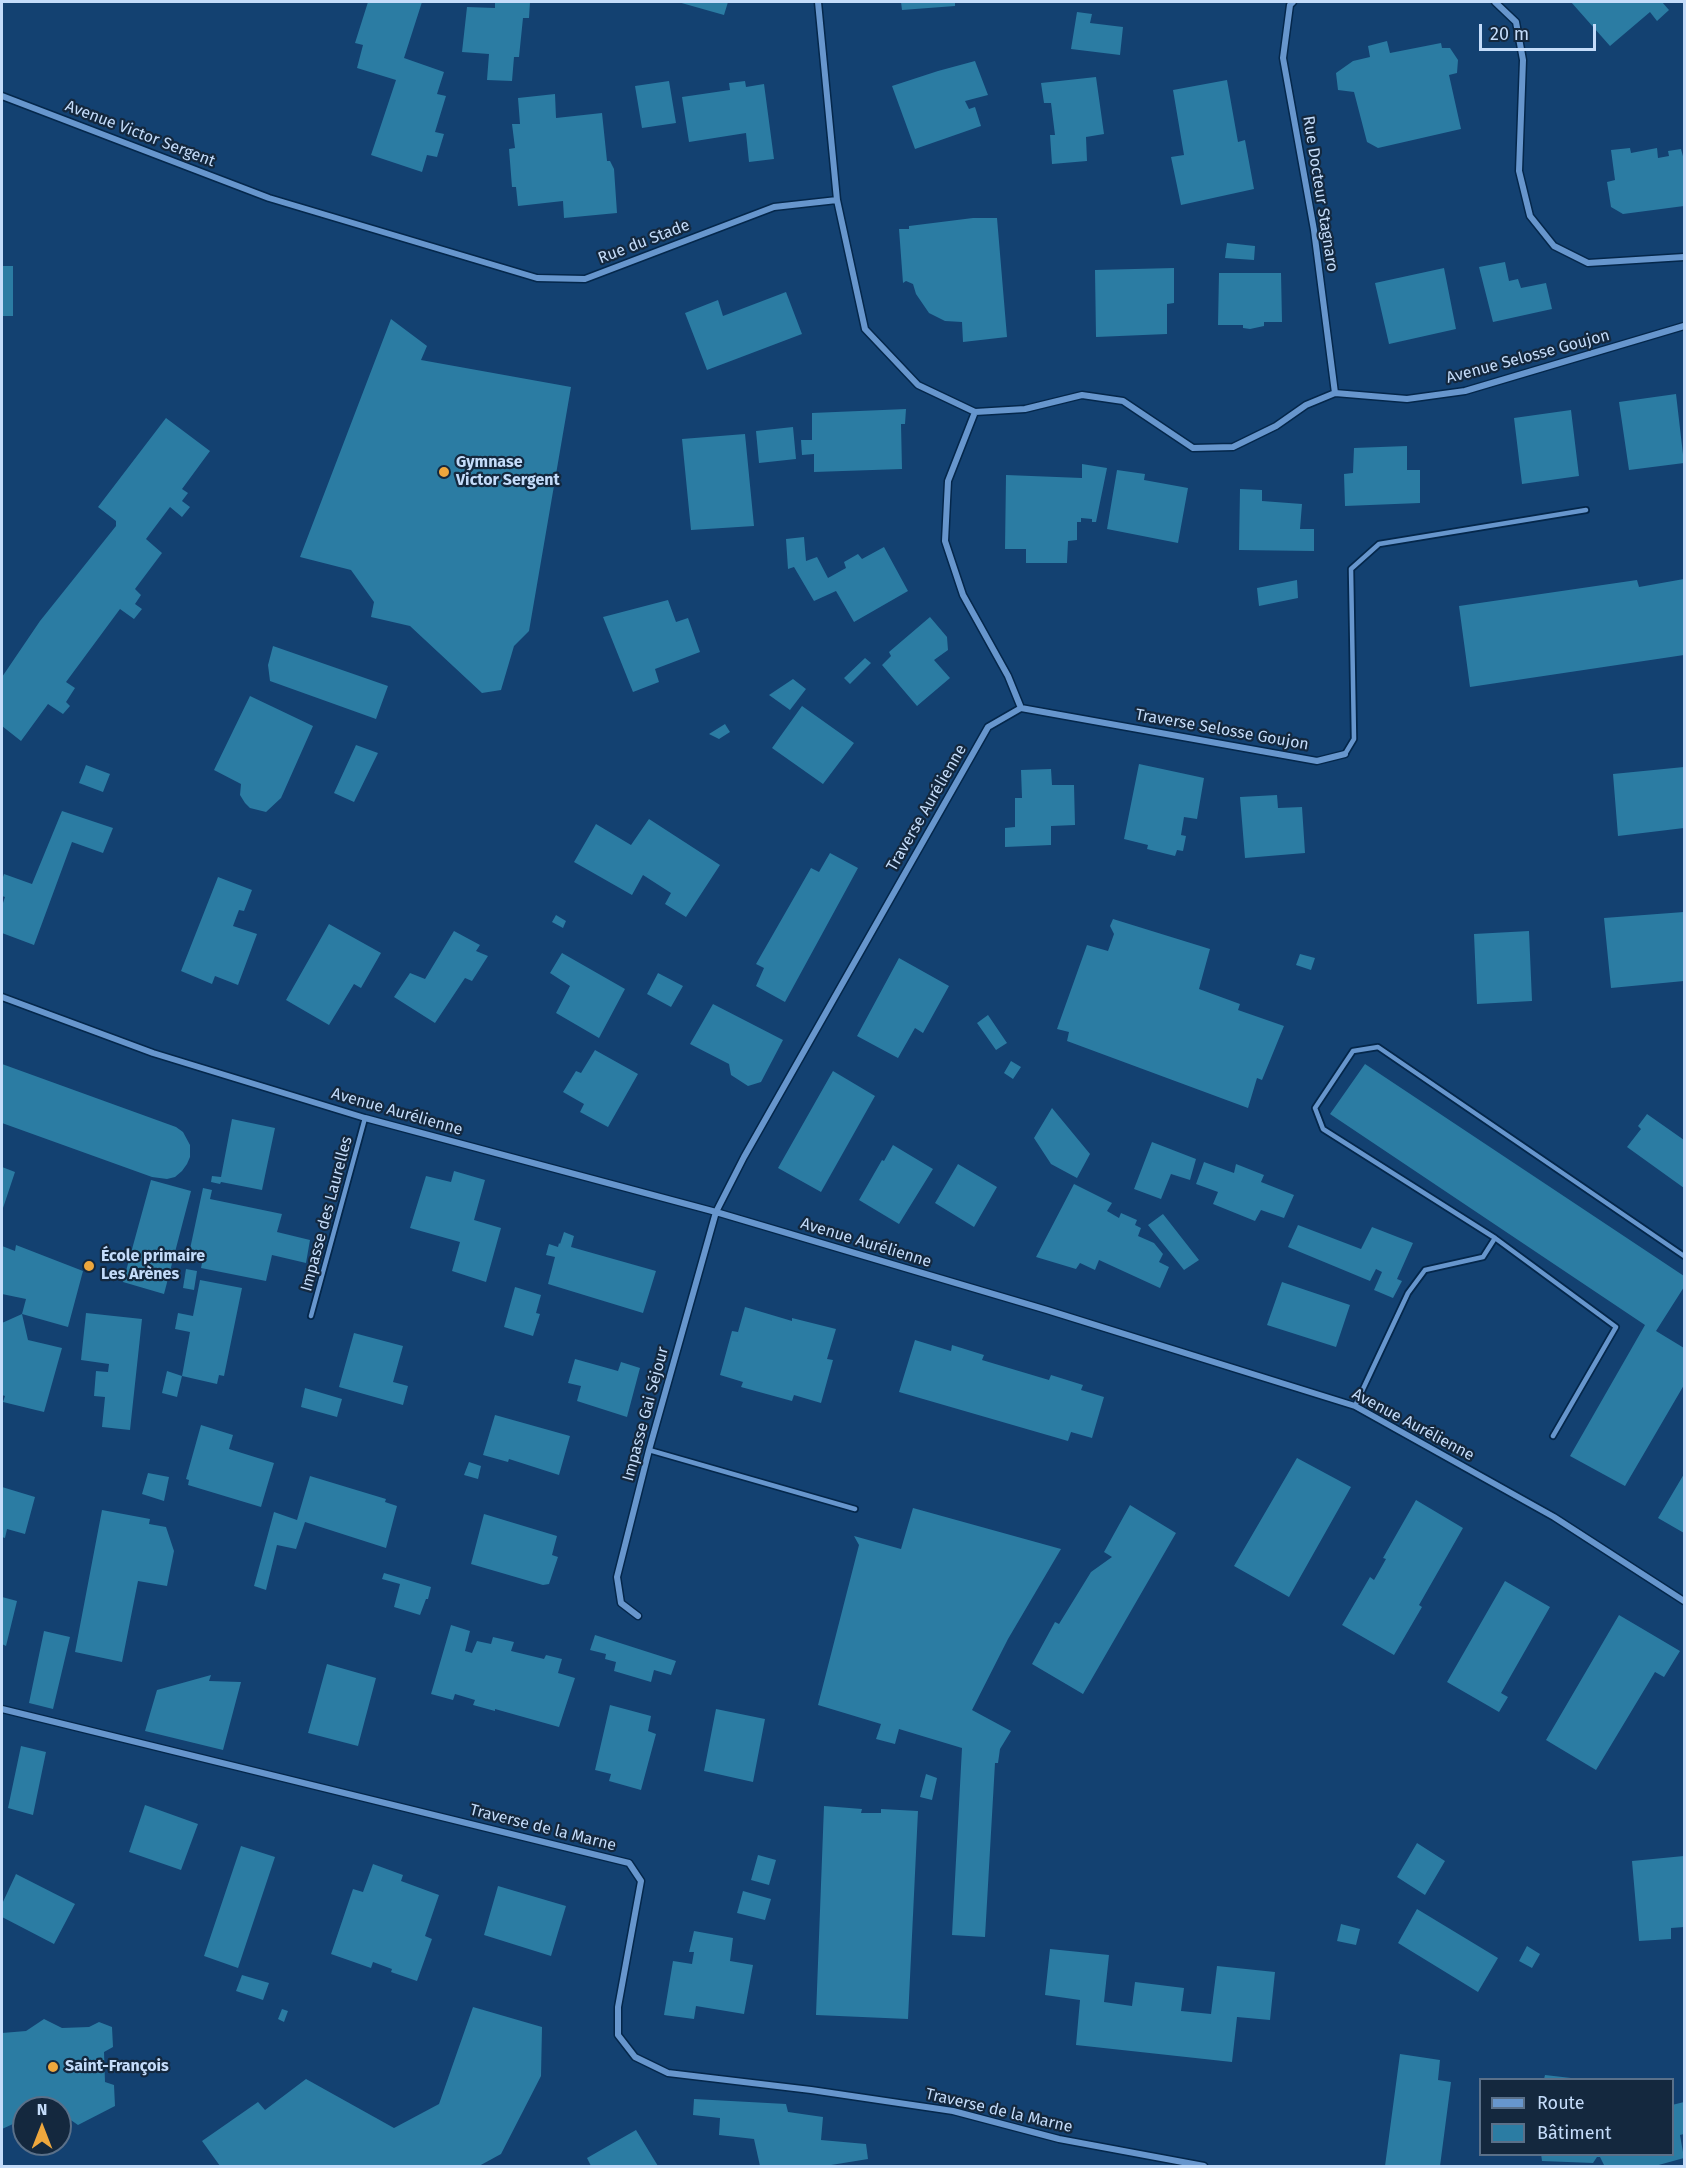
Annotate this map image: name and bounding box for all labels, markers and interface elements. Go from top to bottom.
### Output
scale bar [1482,12,1599,50]
text: 20 m [1490,23,1529,45]
street label: Avenue Victor Sergent [62,97,218,171]
street label: Rue Docteur Stagnaro [1298,115,1342,273]
street label: Rue du Stade [596,216,692,268]
street label: Avenue Selosse Goujon [1444,326,1612,388]
place label: Gymnase Victor Sergent [456,453,560,491]
marker: Gymnase Victor Sergent [437,465,451,479]
street label: Traverse Selosse Goujon [1134,705,1310,755]
street label: Traverse Aurélienne [883,741,971,875]
street label: Avenue Aurélienne [329,1084,465,1140]
street label: Impasse des Laurelles [297,1134,357,1294]
street label: Avenue Aurélienne [798,1214,934,1272]
place label: École primaire Les Arènes [101,1247,205,1285]
marker: École primaire Les Arènes [82,1259,96,1273]
street label: Impasse Gai Séjour [619,1345,673,1483]
street label: Avenue Aurélienne [1349,1385,1477,1465]
street label: Traverse de la Marne [468,1801,618,1855]
place label: Saint-François [65,2057,169,2077]
marker: Saint-François [46,2060,60,2074]
legend [1479,2078,1674,2156]
street label: Traverse de la Marne [924,2085,1074,2137]
text: Route [1537,2092,1585,2114]
north arrow [12,2096,72,2156]
text: N [37,2100,47,2119]
text: Bâtiment [1537,2122,1612,2144]

